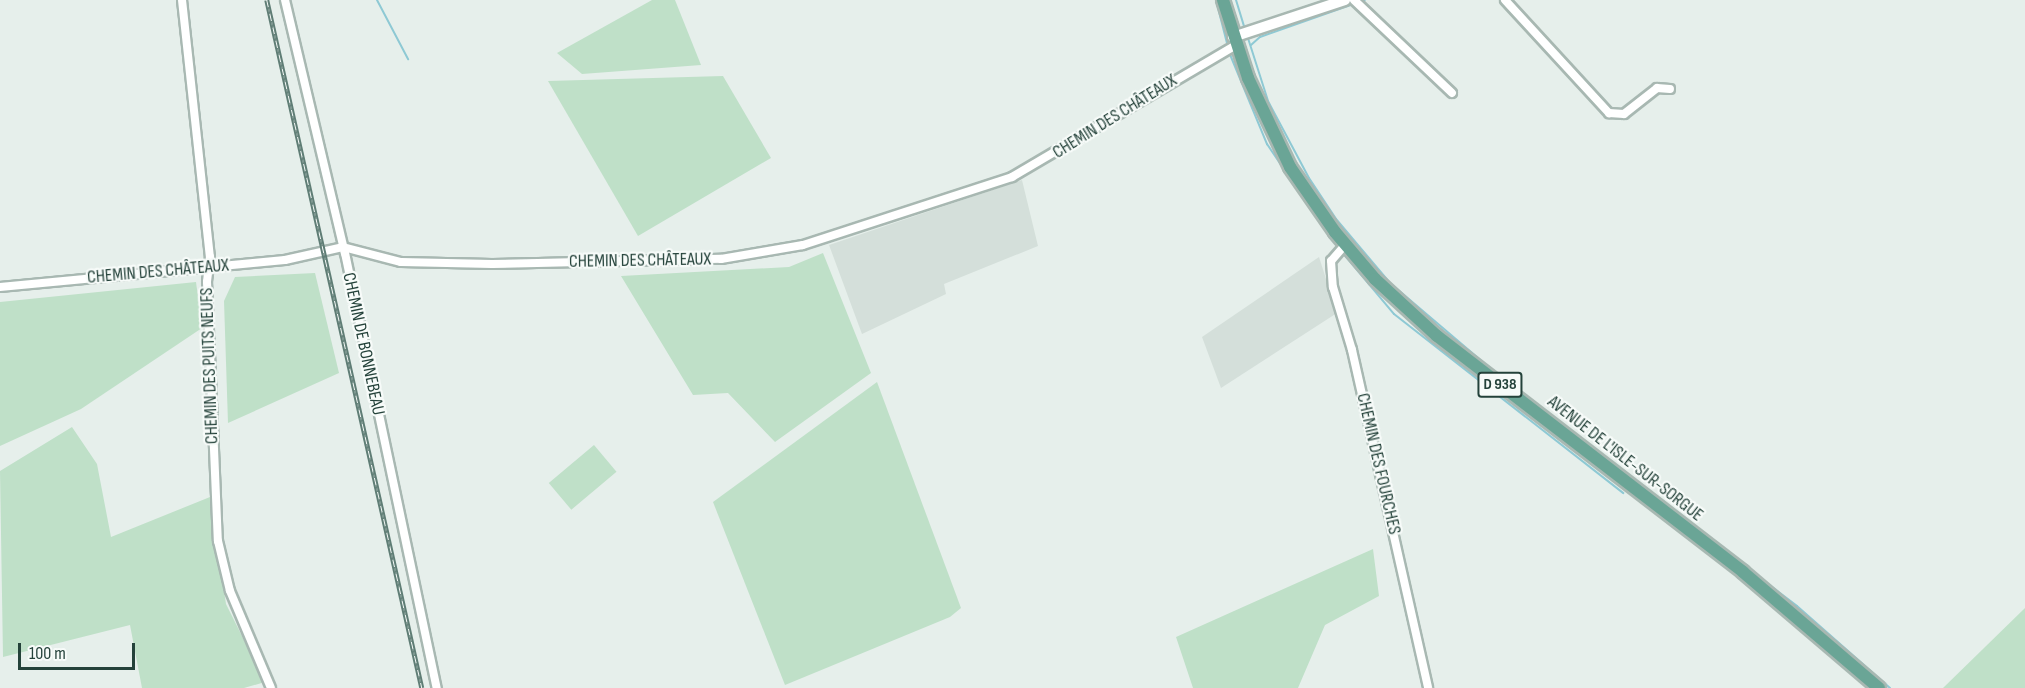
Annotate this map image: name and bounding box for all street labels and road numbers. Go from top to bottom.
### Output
street label: CHEMIN DES CHÂTEAUX [1049,70,1181,164]
street label: CHEMIN DES CHÂTEAUX [569,249,711,273]
street label: CHEMIN DES CHÂTEAUX [86,255,230,289]
street label: CHEMIN DE BONNEBEAU [337,271,389,417]
street label: CHEMIN DES PUITS NEUFS [196,287,224,445]
road number: D 938 [1476,372,1524,398]
street label: CHEMIN DES FOURCHES [1351,391,1405,537]
street label: AVENUE DE L'ISLE-SUR-SORGUE [1543,392,1707,526]

